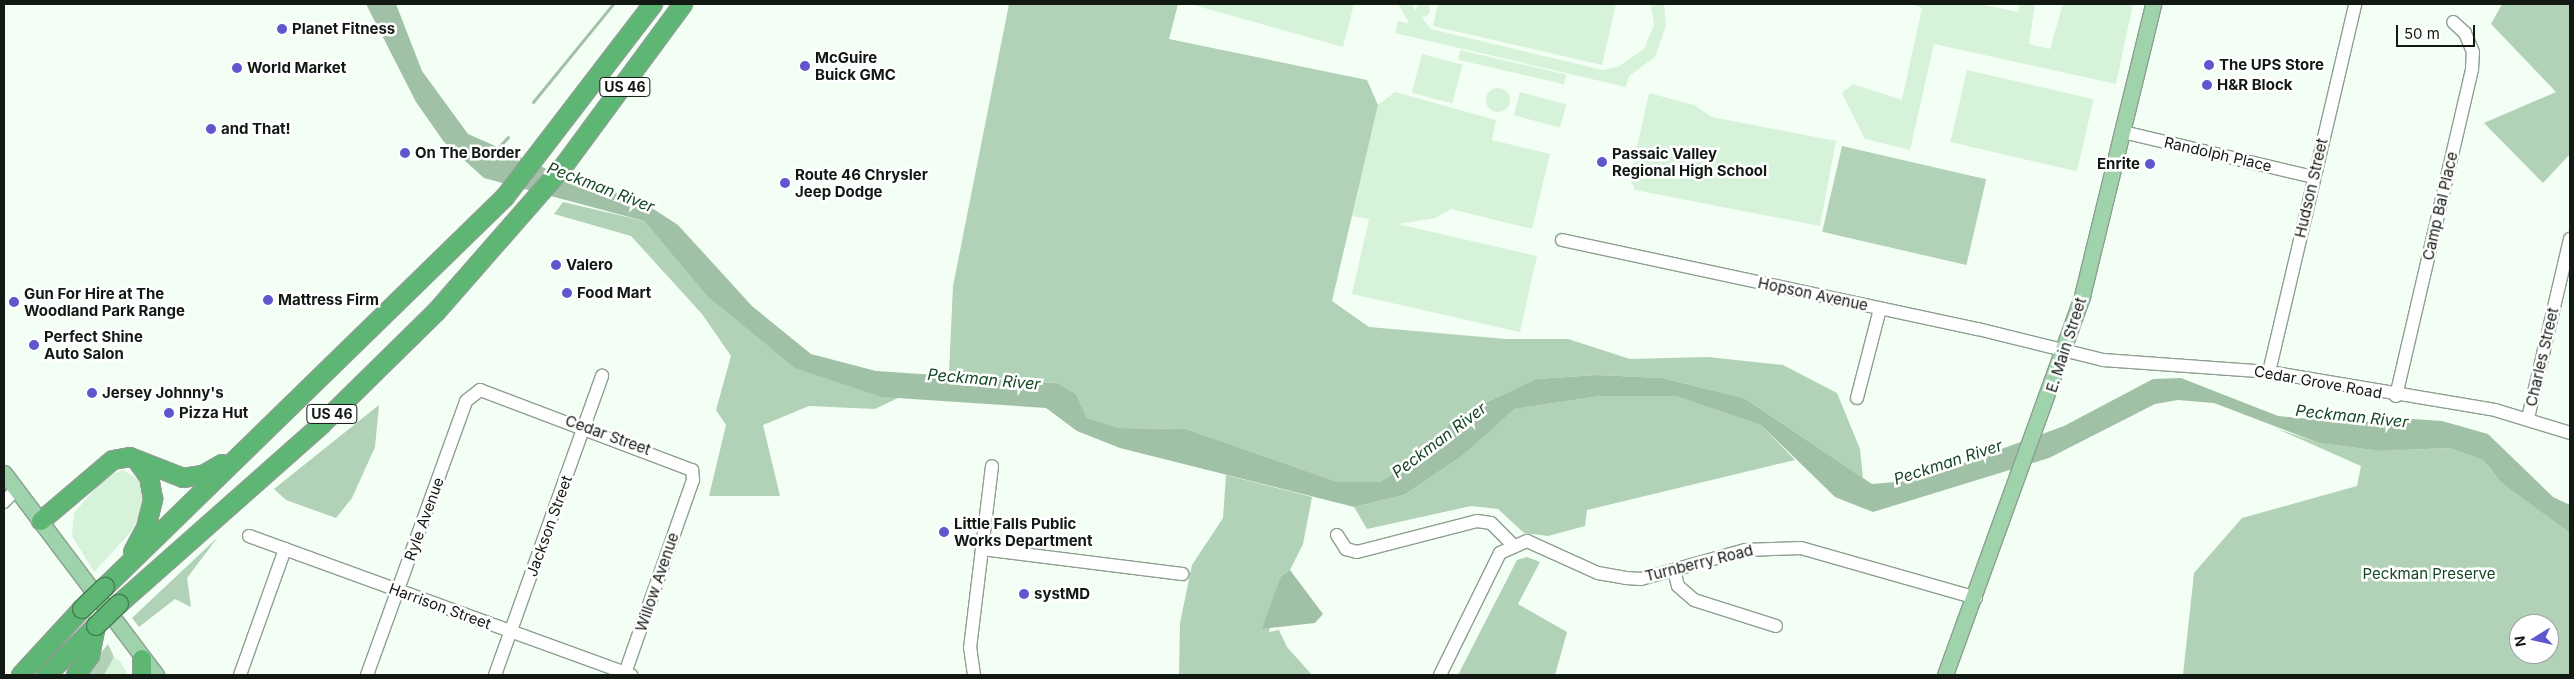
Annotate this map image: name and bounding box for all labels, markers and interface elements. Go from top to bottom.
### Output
scale bar [2399,15,2478,47]
place label: Planet Fitness [292,20,395,38]
marker: Planet Fitness [276,23,288,35]
text: 50 m [2404,24,2440,43]
place label: McGuire Buick GMC [815,48,896,83]
place label: The UPS Store [2219,56,2324,74]
place label: World Market [247,59,346,77]
marker: The UPS Store [2203,59,2215,71]
marker: McGuire Buick GMC [799,60,811,72]
marker: World Market [231,62,243,74]
road number: US 46 [599,75,651,98]
place label: H&R Block [2217,76,2292,94]
marker: H&R Block [2201,79,2213,91]
place label: and That! [221,120,291,138]
marker: and That! [205,123,217,135]
street label: Randolph Place [2162,133,2274,175]
street label: Hudson Street [2291,137,2331,239]
place label: On The Border [415,144,521,162]
place label: Passaic Valley Regional High School [1612,144,1767,179]
marker: On The Border [399,147,411,159]
street label: Camp Bal Place [2419,150,2461,262]
place label: Enrite [2097,155,2140,173]
marker: Passaic Valley Regional High School [1596,156,1608,168]
water label: Peckman River [545,158,657,216]
marker: Enrite [2144,158,2156,170]
place label: Route 46 Chrysler Jeep Dodge [795,165,928,200]
marker: Route 46 Chrysler Jeep Dodge [779,177,791,189]
place label: Valero [566,256,613,274]
marker: Valero [550,259,562,271]
street label: Hopson Avenue [1756,274,1870,314]
place label: Gun For Hire at The Woodland Park Range [24,284,185,319]
place label: Food Mart [577,284,651,302]
marker: Food Mart [561,287,573,299]
place label: Mattress Firm [278,291,379,309]
marker: Mattress Firm [262,294,274,306]
street label: E. Main Street [2042,295,2090,395]
marker: Gun For Hire at The Woodland Park Range [8,296,20,308]
street label: Charles Street [2522,306,2562,408]
place label: Perfect Shine Auto Salon [44,327,143,362]
marker: Perfect Shine Auto Salon [28,339,40,351]
street label: Cedar Grove Road [2253,362,2383,402]
water label: Peckman River [927,365,1041,393]
place label: Jersey Johnny's [102,384,224,402]
marker: Jersey Johnny's [86,387,98,399]
water label: Peckman River [1388,398,1490,482]
water label: Peckman River [2295,401,2409,431]
road number: US 46 [306,402,358,426]
place label: Pizza Hut [179,404,248,422]
marker: Pizza Hut [163,407,175,419]
street label: Cedar Street [563,411,653,459]
water label: Peckman River [1891,435,2005,489]
street label: Jackson Street [522,473,576,579]
street label: Ryle Avenue [401,475,447,563]
place label: Little Falls Public Works Department [954,514,1092,549]
marker: Little Falls Public Works Department [938,526,950,538]
street label: Willow Avenue [632,530,682,634]
street label: Turnberry Road [1643,541,1755,585]
park label: Peckman Preserve [2363,565,2495,583]
street label: Harrison Street [387,579,493,633]
place label: systMD [1034,585,1090,603]
marker: systMD [1018,588,1030,600]
north arrow [2509,614,2559,664]
text: N [2510,635,2529,648]

